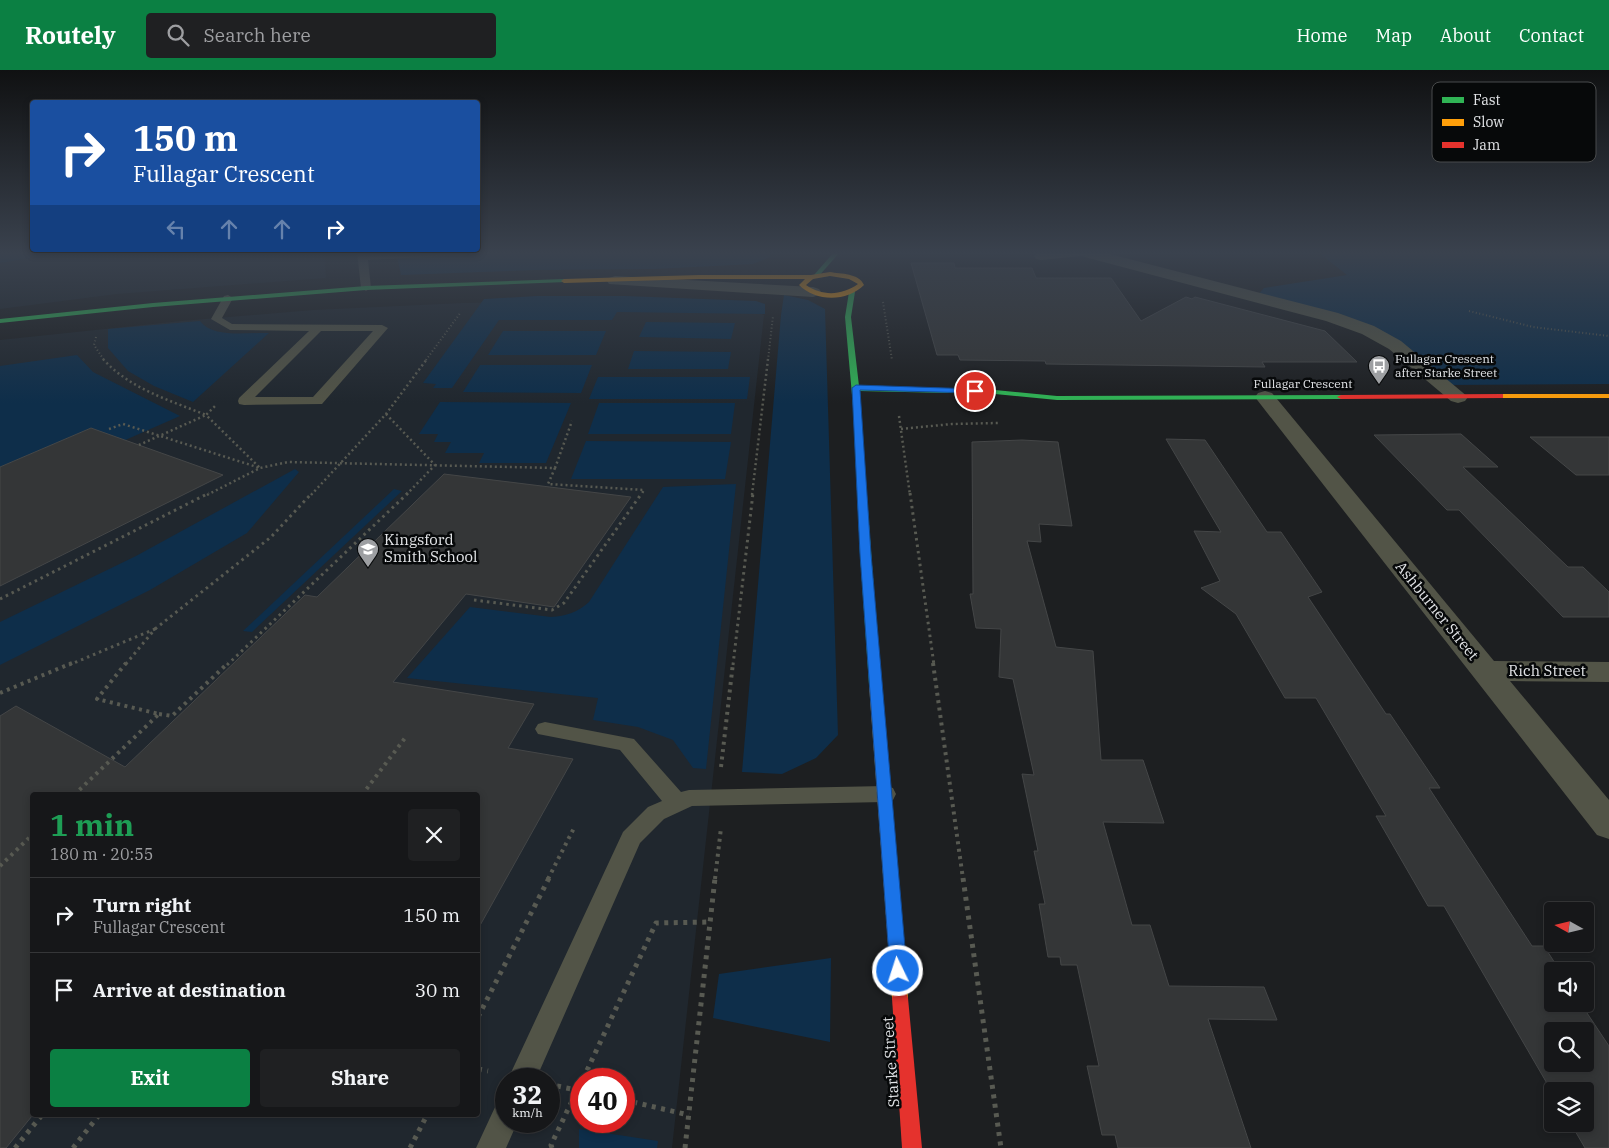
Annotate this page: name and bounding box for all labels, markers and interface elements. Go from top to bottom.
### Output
search box [146,13,496,58]
text: Routely [25,19,116,51]
icon: search [164,21,192,49]
text: Search here [204,23,311,47]
text: Home [1296,24,1348,47]
text: Map [1376,24,1412,47]
text: About [1440,24,1491,47]
text: Contact [1519,24,1584,47]
legend [1432,82,1596,162]
text: Fast [1473,91,1501,109]
text: Slow [1473,113,1504,131]
text: 150 m [133,115,238,161]
icon: right [50,120,115,185]
text: Jam [1473,136,1500,154]
text: Fullagar Crescent [133,159,315,188]
icon: left [162,215,190,243]
icon: ahead [215,215,243,243]
icon: ahead [268,215,296,243]
icon: right [321,215,349,243]
place label: Fullagar Crescent after Starke Street [1395,351,1497,380]
bus stop icon: Fullagar Crescent after Starke Street [1367,354,1391,385]
pin [954,370,996,412]
street label: Fullagar Crescent [1253,376,1353,391]
icon: arrive [961,377,989,405]
place label: Kingsford Smith School [384,530,477,566]
school or university icon: Kingsford Smith School [356,537,380,568]
street label: Ashburner Street [1392,557,1483,664]
street label: Rich Street [1508,661,1586,680]
text: 1 min [50,805,134,844]
button: close [408,809,460,861]
text: 180 m · 20:55 [50,844,153,864]
text: Turn right [93,893,191,917]
icon: right [50,901,78,929]
north arrow [1544,902,1594,952]
map controls [1544,902,1594,1132]
text: 150 m [403,903,460,927]
text: Fullagar Crescent [93,917,225,937]
position arrow [871,944,923,996]
button: sound [1544,962,1594,1012]
icon: arrive [50,976,78,1004]
text: Arrive at destination [93,978,286,1002]
text: 30 m [415,978,460,1002]
street label: Starke Street [878,1016,903,1108]
button: search [1544,1022,1594,1072]
button: Exit [50,1049,250,1107]
button: Share [260,1049,460,1107]
speed limit sign: 40 [570,1068,635,1133]
text: 32 [512,1078,543,1111]
button: layers [1544,1082,1594,1132]
text: km/h [512,1105,543,1120]

